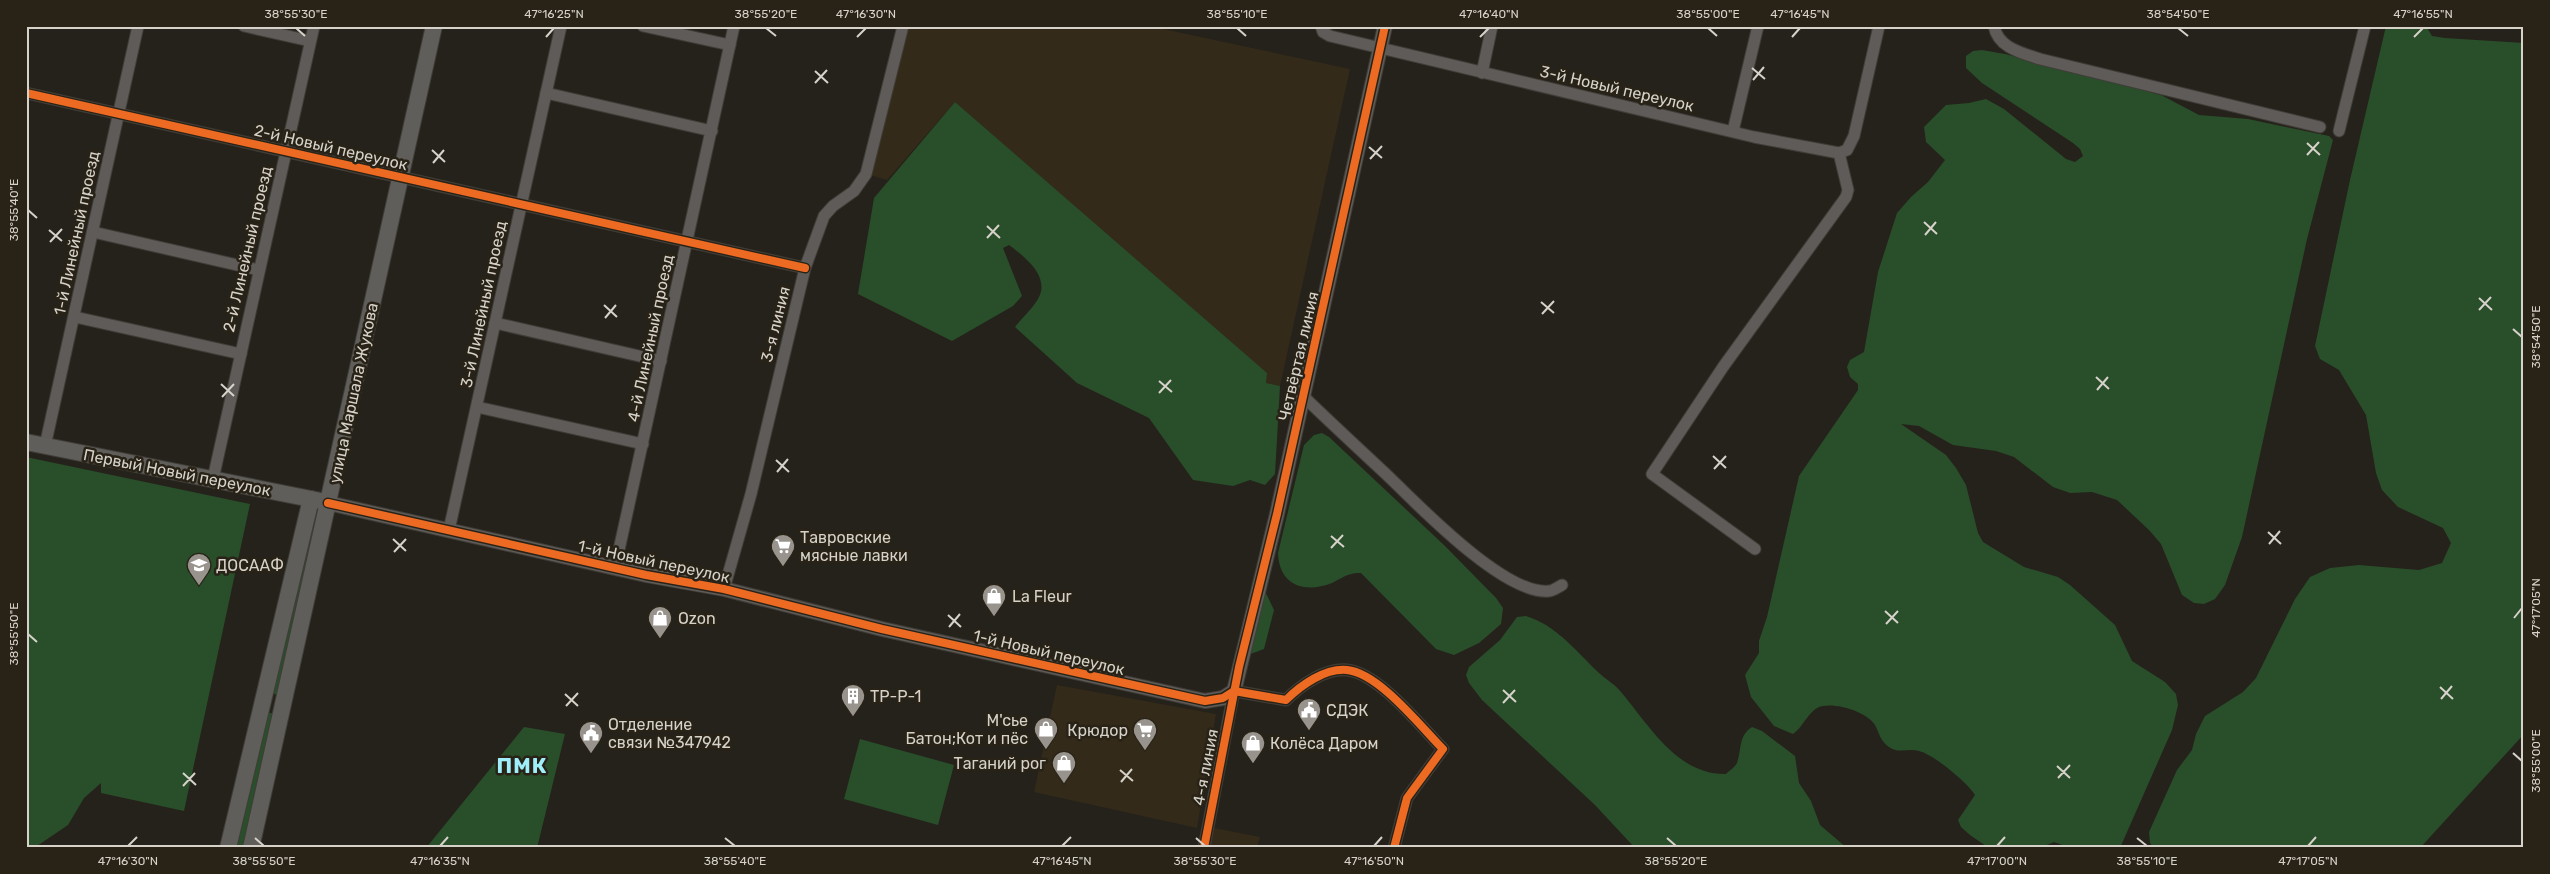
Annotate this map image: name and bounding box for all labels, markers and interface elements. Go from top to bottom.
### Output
text: 38°55'30"E [265,7,327,21]
text: 47°16'25"N [524,7,584,21]
text: 38°55'20"E [735,7,797,21]
text: 47°16'30"N [836,7,896,21]
text: 38°55'10"E [1207,7,1267,21]
text: 47°16'40"N [1459,7,1519,21]
text: 38°55'00"E [1676,7,1740,21]
text: 47°16'45"N [1770,7,1830,21]
text: 38°54'50"E [2147,7,2209,21]
text: 47°16'55"N [2393,7,2453,21]
street label: 3-й Новый переулок [1538,62,1696,116]
street label: 2-й Новый переулок [252,121,410,174]
street label: 1-й Линейный проезд [50,149,103,317]
street label: 2-й Линейный проезд [219,164,276,334]
text: 38°55'40"E [7,179,21,241]
street label: 3-й Линейный проезд [457,219,511,389]
street label: 4-й Линейный проезд [623,252,678,423]
street label: 3-я линия [757,284,794,364]
street label: Четвёртая линия [1274,290,1323,423]
street label: улица Маршала Жукова [325,301,382,485]
text: 38°54'50"E [2529,306,2543,368]
street label: Первый Новый переулок [82,445,273,500]
place label: Тавровские мясные лавки [800,528,908,565]
supermarket icon: Тавровские мясные лавки [770,533,796,567]
street label: 1-й Новый переулок [576,536,732,587]
school or university icon: ДОСААФ [186,552,212,586]
place label: ДОСААФ [216,556,284,575]
text: 47°17'05"N [2529,578,2543,638]
shop icon: La Fleur [981,583,1007,617]
place label: La Fleur [1012,587,1072,606]
text: 38°55'50"E [7,603,21,665]
shop icon: Ozon [647,605,673,639]
place label: Ozon [678,609,716,628]
street label: 1-й Новый переулок [971,626,1127,679]
building icon: ТР-Р-1 [840,683,866,717]
place label: ТР-Р-1 [870,687,921,706]
public building icon: СДЭК [1296,697,1322,731]
place label: СДЭК [1326,701,1368,720]
place label: М'сье Батон;Кот и пёс [905,711,1028,748]
place label: Отделение связи №347942 [608,715,731,752]
shop icon: М'сье Батон;Кот и пёс [1033,716,1059,750]
supermarket icon: Крюдор [1132,717,1158,751]
public building icon: Отделение связи №347942 [578,720,604,754]
place label: Крюдор [1067,721,1128,740]
street label: 4-я линия [1189,727,1222,807]
text: 38°55'00"E [2529,729,2543,793]
shop icon: Колёса Даром [1240,730,1266,764]
place label: Колёса Даром [1270,734,1378,753]
shop icon: Таганий рог [1051,750,1077,784]
district label: ПМК [497,753,547,778]
place label: Таганий рог [953,754,1046,773]
text: 47°16'30"N [98,854,158,868]
text: 38°55'50"E [233,854,295,868]
text: 47°16'35"N [410,854,470,868]
text: 38°55'40"E [704,854,766,868]
text: 47°16'45"N [1032,854,1092,868]
text: 38°55'30"E [1174,854,1236,868]
text: 47°16'50"N [1344,854,1404,868]
text: 38°55'20"E [1645,854,1707,868]
text: 47°17'00"N [1967,854,2027,868]
text: 38°55'10"E [2117,854,2177,868]
text: 47°17'05"N [2278,854,2338,868]

